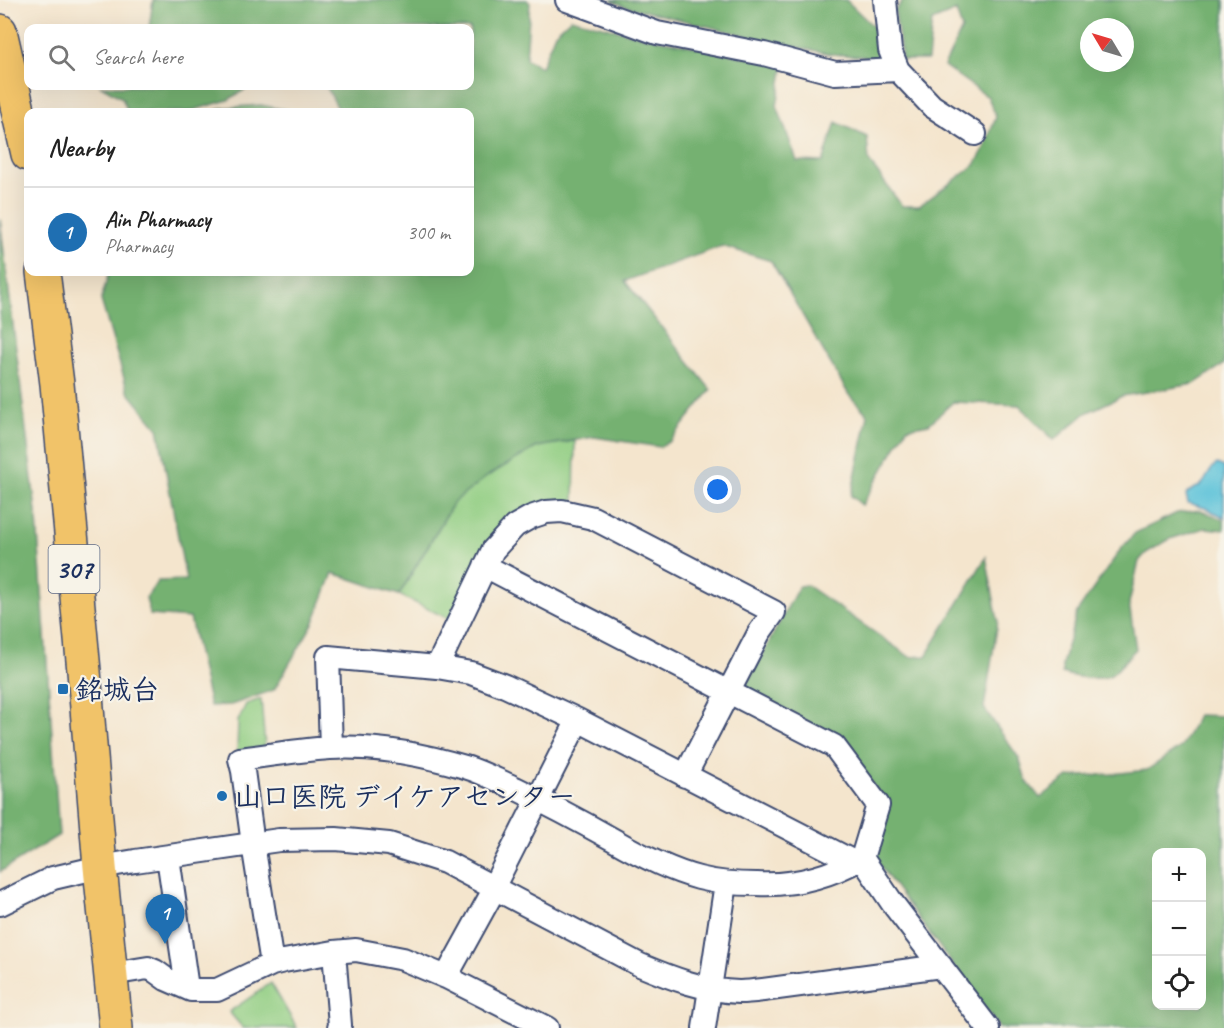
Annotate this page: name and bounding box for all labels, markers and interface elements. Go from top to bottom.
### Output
north arrow [1080,18,1134,72]
search box [24,24,474,90]
icon: search [45,41,78,74]
text: Search here [93,43,183,71]
text: Nearby [48,131,113,164]
text: Ain Pharmacy [105,206,211,234]
text: 1 [63,220,72,245]
text: 300 m [407,220,450,245]
text: Pharmacy [105,234,173,259]
your location [703,475,732,504]
road number: 307 [48,545,100,593]
place label: 銘城台 [75,672,159,707]
marker: 銘城台 [56,682,70,696]
place label: 山口医院 デイケアセンター [234,779,576,814]
marker: 山口医院 デイケアセンター [215,789,229,803]
map controls [1152,848,1206,1010]
button: + [1152,848,1206,902]
pin: 1 [146,894,184,944]
button: − [1152,902,1206,956]
button: locate [1152,956,1206,1010]

